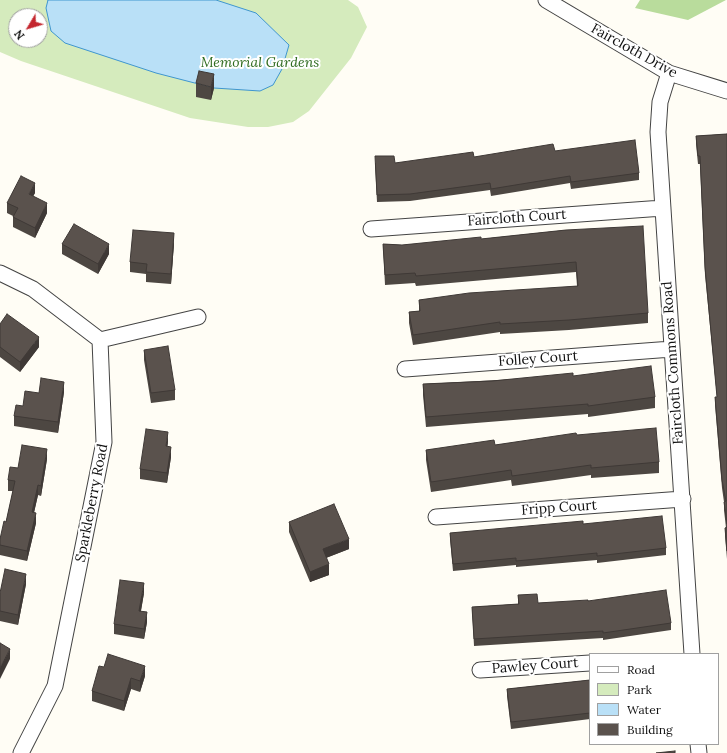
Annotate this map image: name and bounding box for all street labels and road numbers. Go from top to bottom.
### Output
street label: Faircloth Drive [588,20,680,82]
street label: Faircloth Court [467,206,567,230]
street label: Faircloth Commons Road [659,281,687,445]
street label: Folley Court [498,348,578,370]
street label: Sparkleberry Road [72,442,112,564]
street label: Fripp Court [521,497,597,519]
street label: Pawley Court [491,655,579,677]

